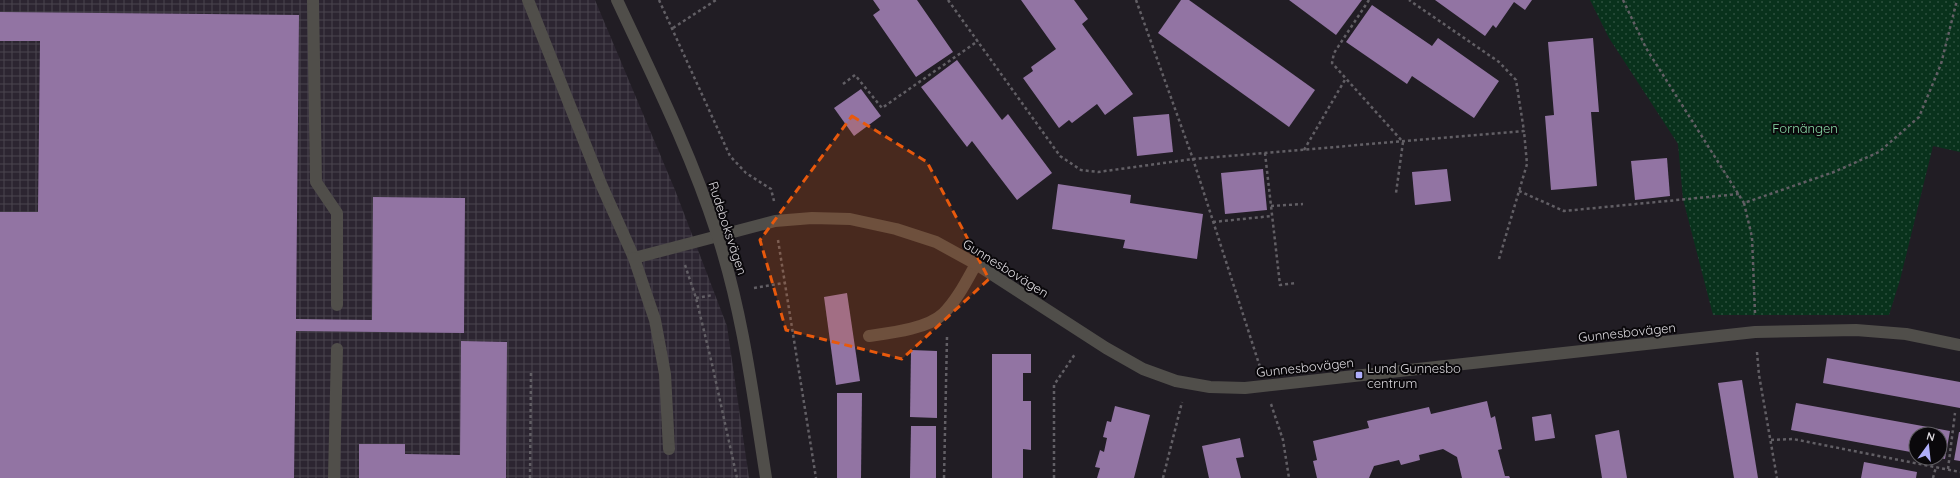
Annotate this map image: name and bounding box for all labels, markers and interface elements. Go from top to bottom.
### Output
park label: Fornängen [1772,120,1838,136]
street label: Rudeboksvägen [705,179,751,277]
street label: Gunnesbovägen [960,235,1052,301]
street label: Gunnesbovägen [1577,319,1677,345]
street label: Gunnesbovägen [1255,354,1355,380]
place label: Lund Gunnesbo centrum [1367,360,1461,391]
marker: Lund Gunnesbo centrum [1354,370,1364,380]
north arrow [1908,426,1948,466]
text: N [1925,429,1936,444]

